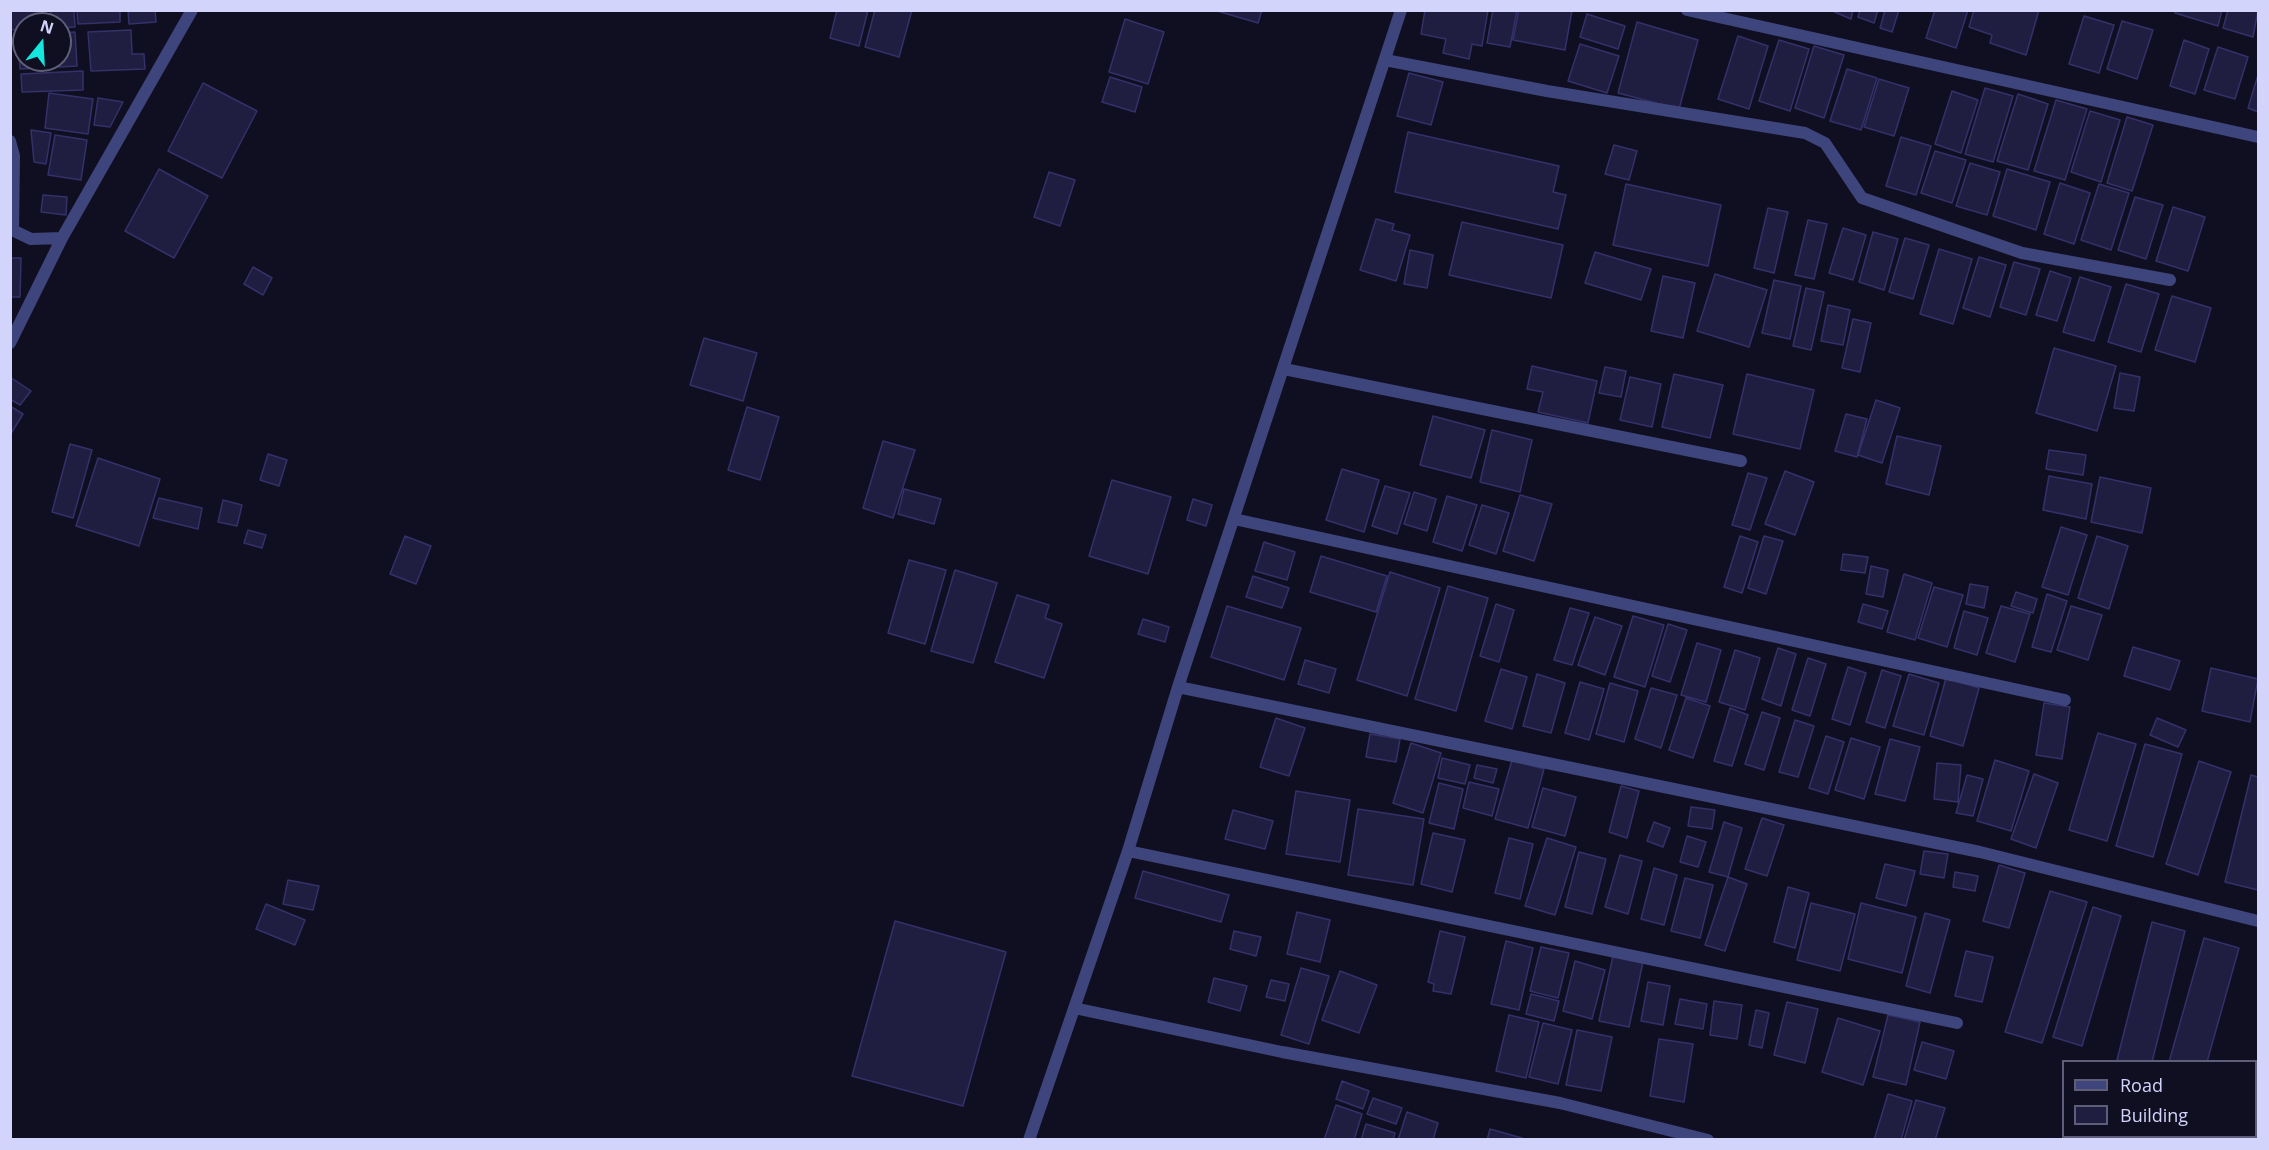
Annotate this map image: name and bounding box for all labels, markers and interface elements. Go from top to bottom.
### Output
north arrow [12,12,72,72]
text: N [37,14,57,39]
legend [2062,1060,2257,1138]
text: Road [2120,1073,2163,1097]
text: Building [2120,1103,2188,1127]

